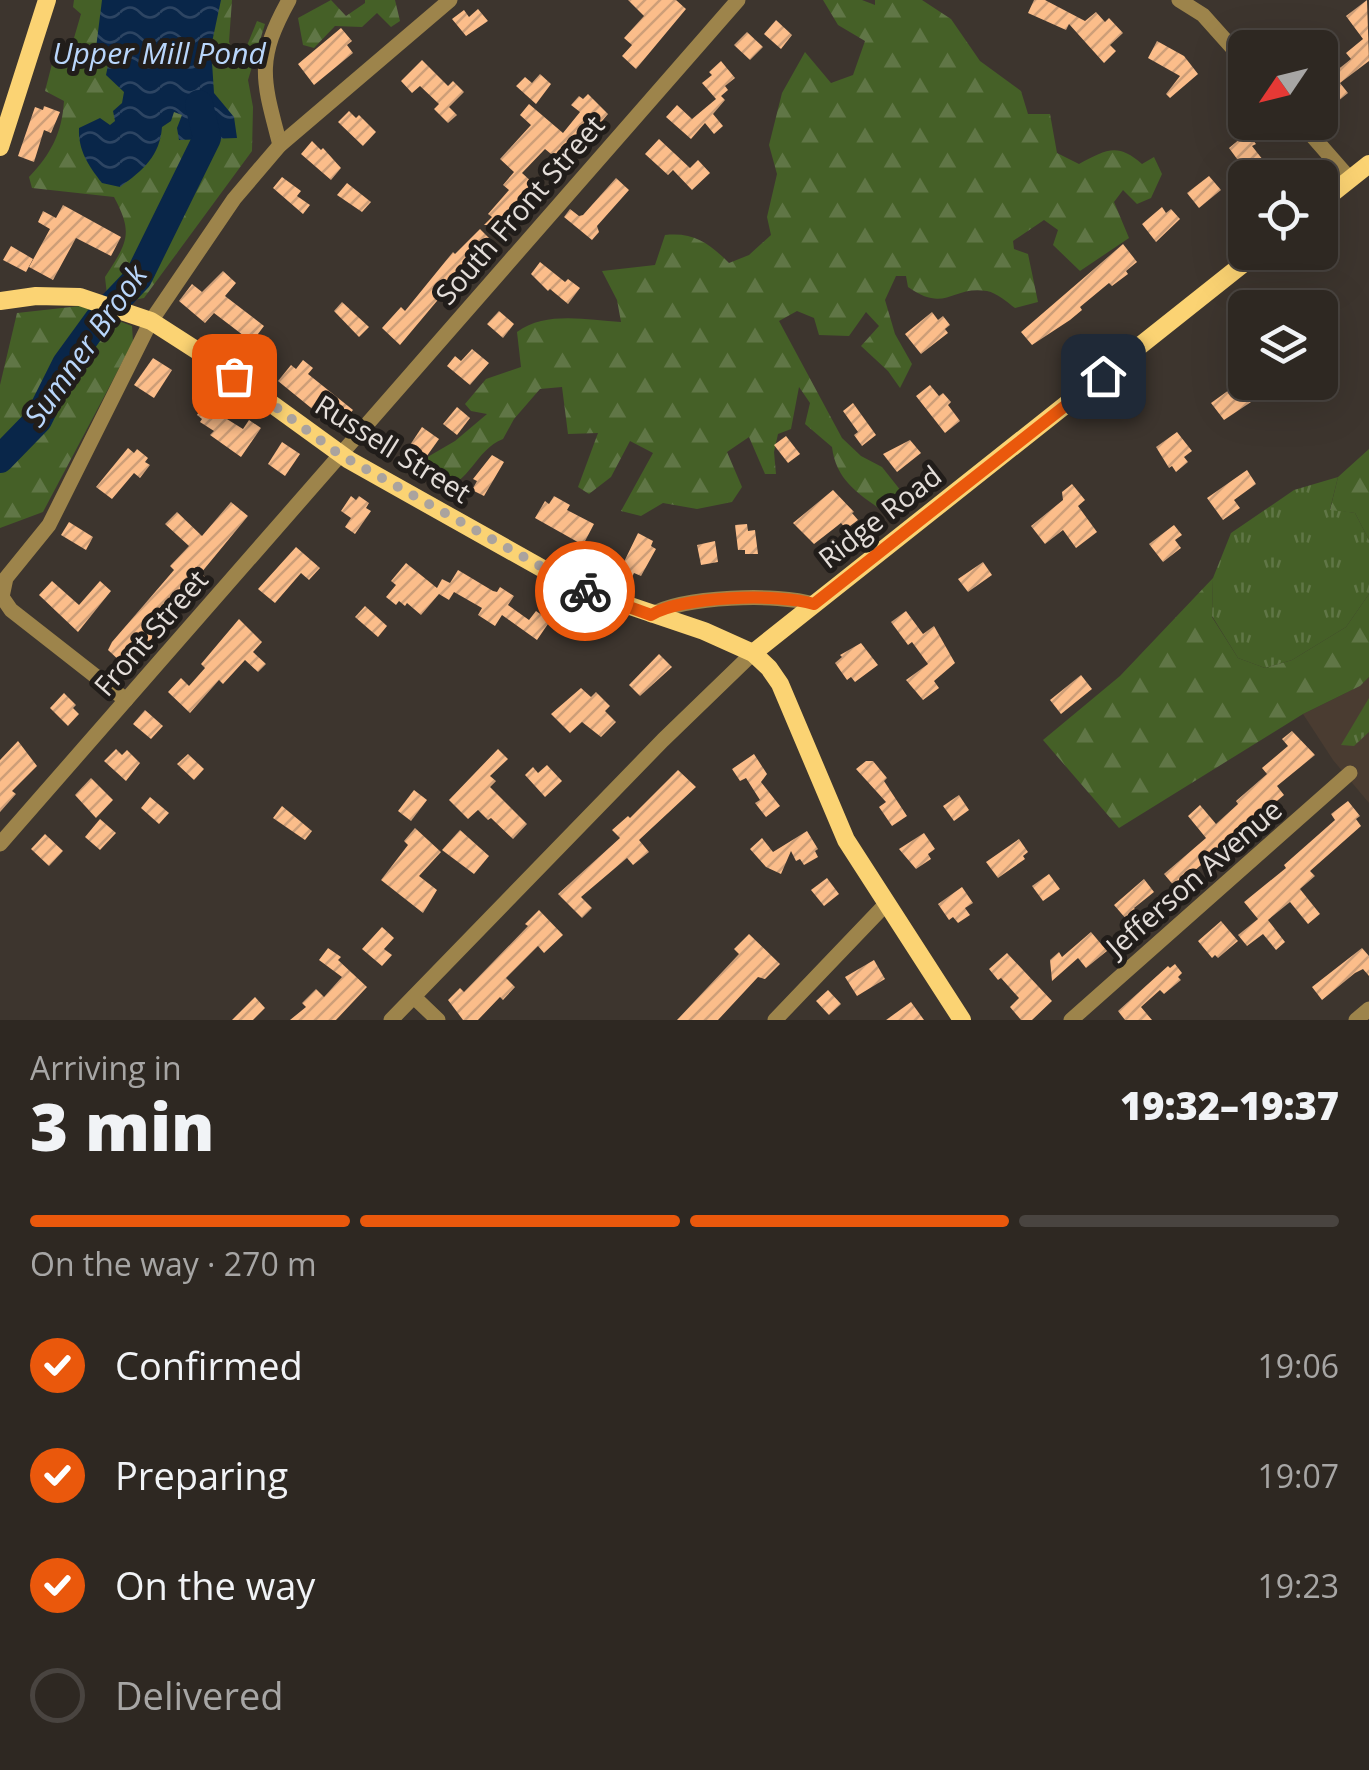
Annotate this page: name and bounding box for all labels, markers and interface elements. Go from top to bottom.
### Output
north arrow [1228,30,1338,140]
map controls [1228,30,1338,400]
water label: Upper Mill Pond [52,32,267,73]
street label: South Front Street [426,107,612,312]
button: locate [1228,160,1338,270]
water label: Sumner Brook [14,255,156,434]
button: layers [1228,290,1338,400]
pin [192,334,277,419]
pin [1061,334,1146,419]
icon: bag [207,349,262,404]
icon: home [1076,349,1131,404]
street label: Russell Street [309,385,478,511]
street label: Ridge Road [810,456,949,576]
courier [535,541,635,641]
street label: Front Street [85,561,216,703]
icon: bike [558,564,613,619]
street label: Jefferson Avenue [1095,790,1289,966]
text: Arriving in [30,1046,182,1089]
text: 19:32–19:37 [1120,1079,1339,1131]
text: 3 min [30,1082,215,1170]
text: On the way · 270 m [30,1242,317,1285]
icon: check [30,1338,85,1393]
text: Confirmed [115,1339,303,1391]
text: 19:06 [1257,1344,1339,1387]
icon: check [30,1448,85,1503]
text: Preparing [115,1449,288,1501]
text: 19:07 [1257,1454,1339,1497]
icon: check [30,1558,85,1613]
text: On the way [115,1559,315,1611]
text: 19:23 [1257,1564,1339,1607]
text: Delivered [115,1669,284,1721]

